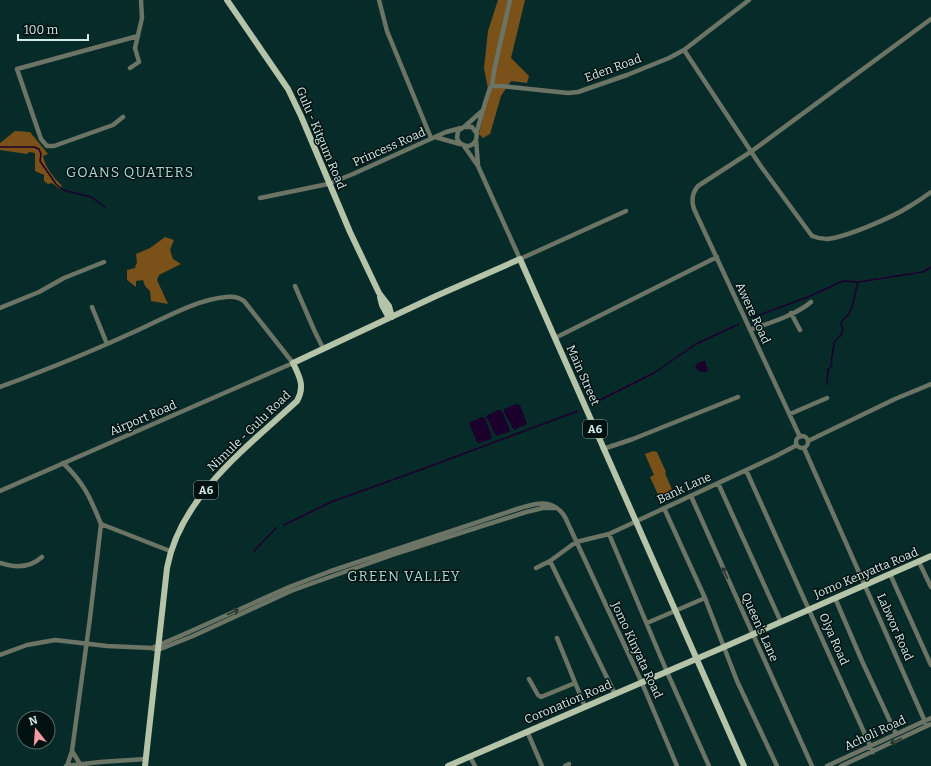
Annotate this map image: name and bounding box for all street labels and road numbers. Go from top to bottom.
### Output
street label: Eden Road [583,51,643,85]
street label: Gulu - Kitgum Road [293,85,349,191]
street label: Princess Road [351,125,427,169]
street label: Awere Road [733,280,773,346]
street label: Main Street [563,343,603,408]
street label: Nimule - Gulu Road [205,388,293,474]
street label: Airport Road [107,398,179,438]
road number: A6 [583,420,607,438]
street label: Bank Lane [655,469,713,507]
road number: A6 [194,481,218,499]
street label: Jomo Kenyatta Road [811,545,920,602]
street label: Queen's Lane [739,590,781,664]
street label: Labwor Road [874,591,916,663]
street label: Jomo Kinyata Road [608,599,665,700]
street label: Olya Road [816,611,852,667]
street label: Coronation Road [522,677,614,727]
street label: Acholi Road [842,713,908,753]

